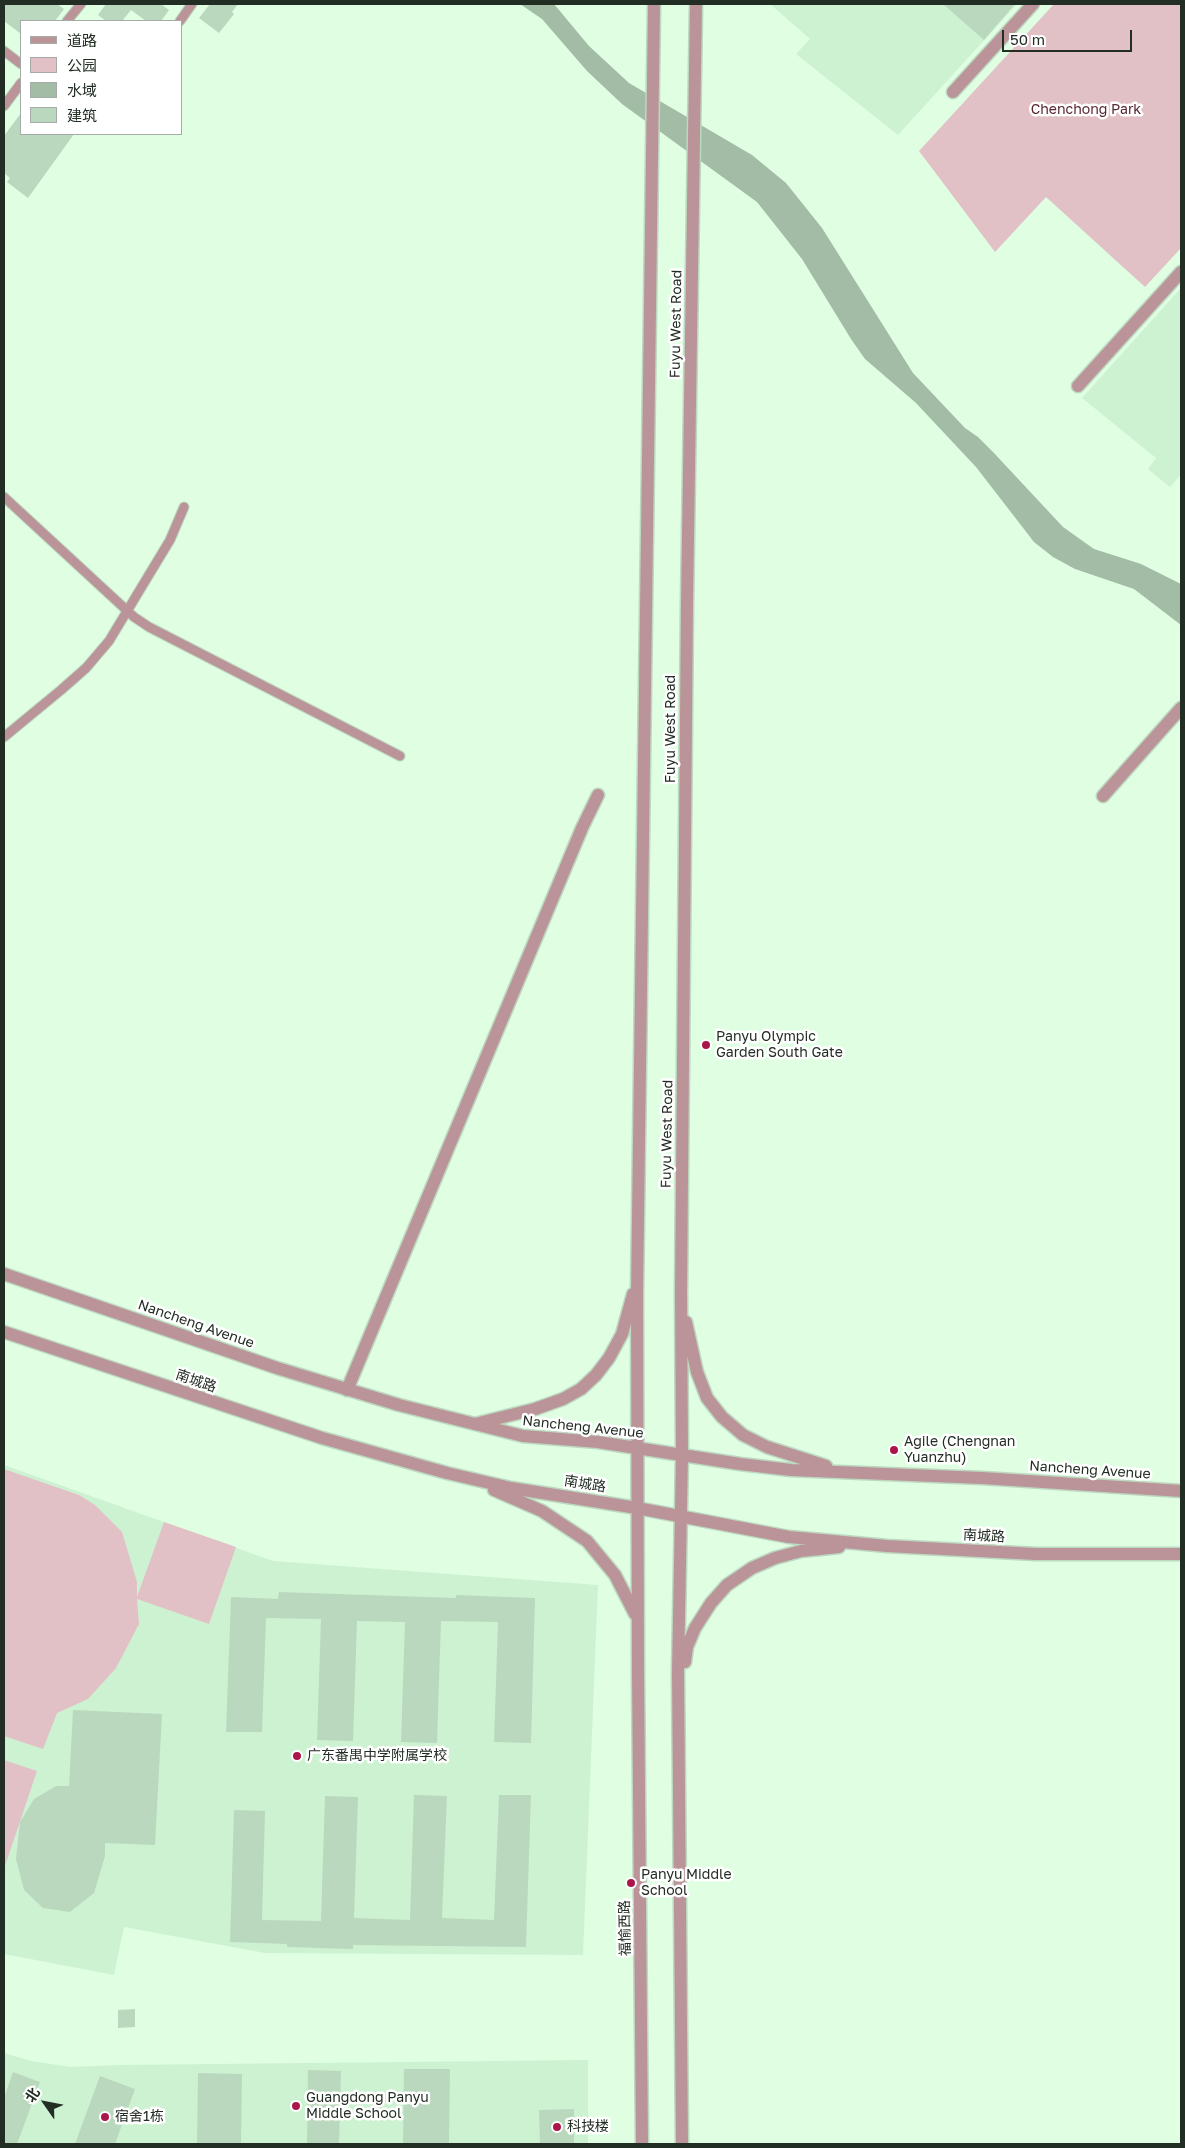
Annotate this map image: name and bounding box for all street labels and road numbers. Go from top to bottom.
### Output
street label: Fuyu West Road [667,270,685,378]
street label: Fuyu West Road [663,675,679,783]
street label: Fuyu West Road [658,1080,676,1188]
street label: Nancheng Avenue [136,1296,256,1352]
street label: 南城路 [173,1366,219,1396]
street label: Nancheng Avenue [522,1412,644,1442]
street label: Nancheng Avenue [1029,1457,1151,1483]
street label: 南城路 [563,1472,607,1496]
street label: 南城路 [963,1527,1005,1545]
street label: 福愉西路 [616,1900,634,1956]

